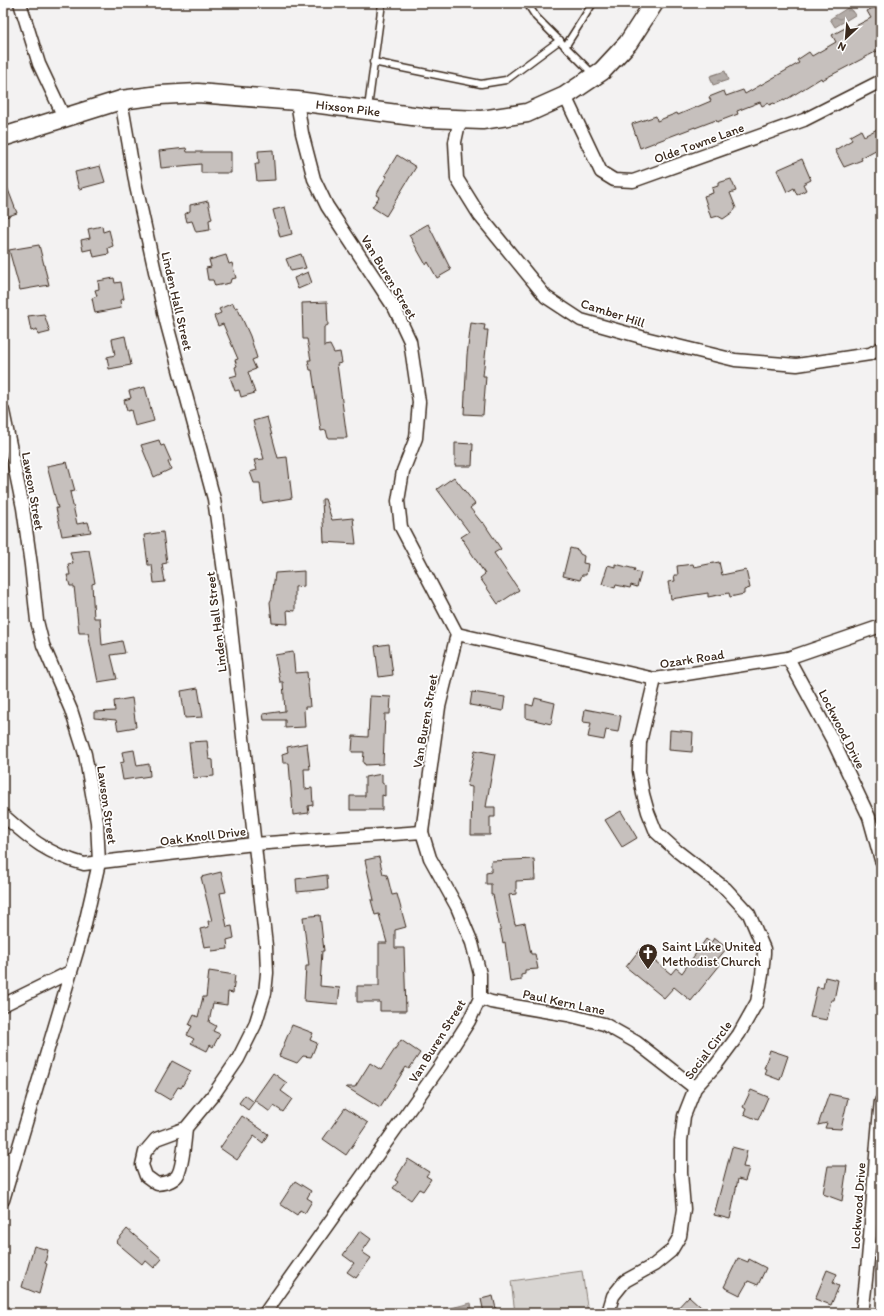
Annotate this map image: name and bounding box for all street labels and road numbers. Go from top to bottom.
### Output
street label: Hixson Pike [315,97,381,119]
street label: Olde Towne Lane [652,120,746,166]
street label: Van Buren Street [358,232,420,322]
street label: Linden Hall Street [158,250,196,352]
street label: Camber Hill [579,296,647,331]
street label: Lawson Street [19,451,47,531]
street label: Linden Hall Street [202,571,230,673]
street label: Ozark Road [659,646,725,672]
street label: Van Buren Street [409,673,441,769]
street label: Lockwood Drive [816,687,868,771]
street label: Lawson Street [94,765,120,845]
street label: Oak Knoll Drive [159,823,247,849]
street label: Paul Kern Lane [521,986,607,1018]
street label: Van Buren Street [405,997,469,1085]
street label: Social Circle [681,1018,735,1082]
street label: Lockwood Drive [847,1162,869,1250]

